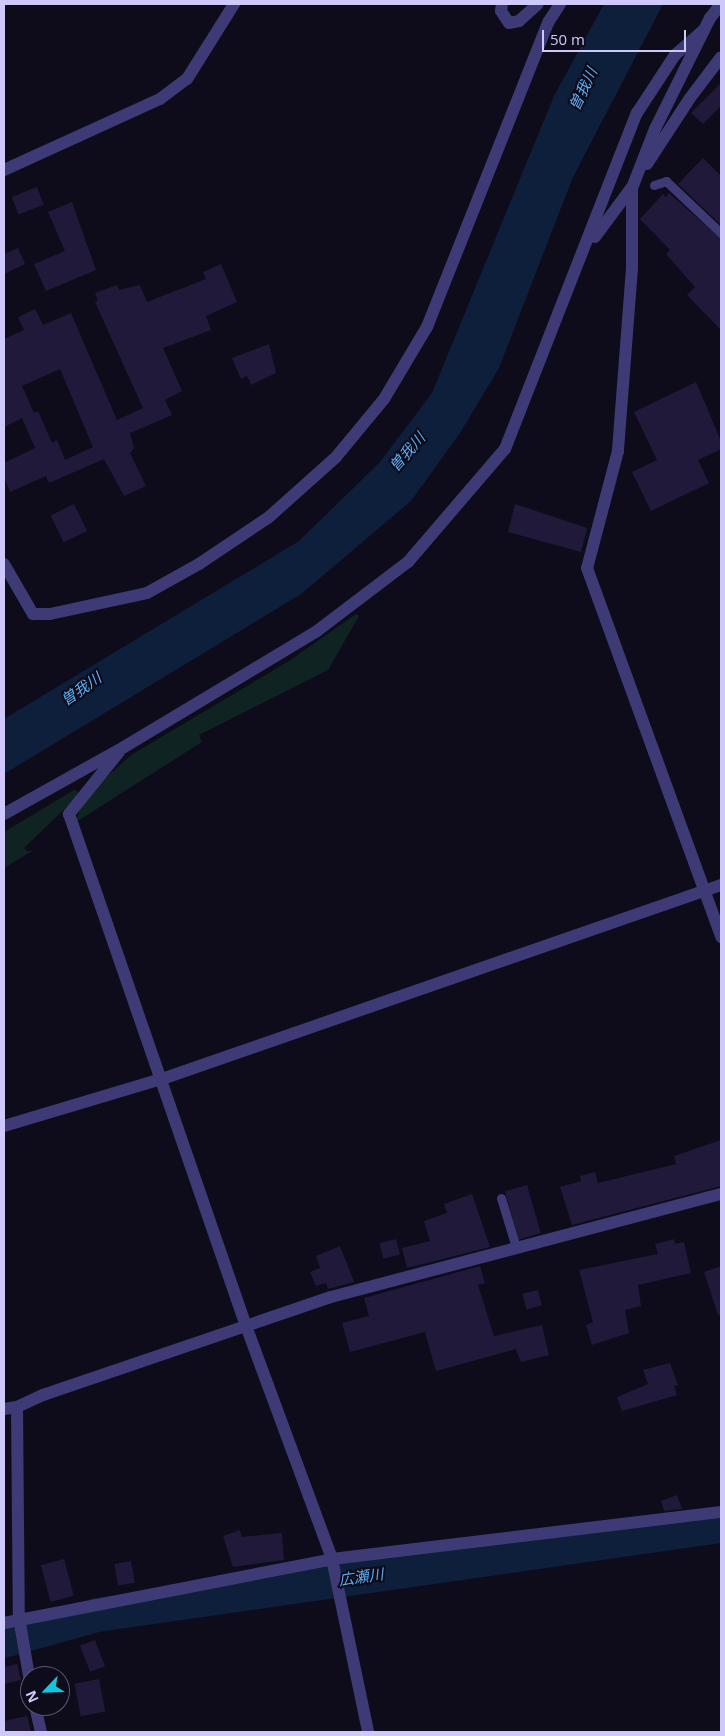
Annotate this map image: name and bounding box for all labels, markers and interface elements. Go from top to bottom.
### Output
scale bar [545,20,689,52]
text: 50 m [550,29,585,49]
water label: 曽我川 [565,65,601,113]
water label: 曽我川 [385,429,429,475]
water label: 曽我川 [57,669,105,709]
water label: 広瀬川 [337,1565,385,1589]
north arrow [20,1666,70,1716]
text: N [21,1688,43,1706]

